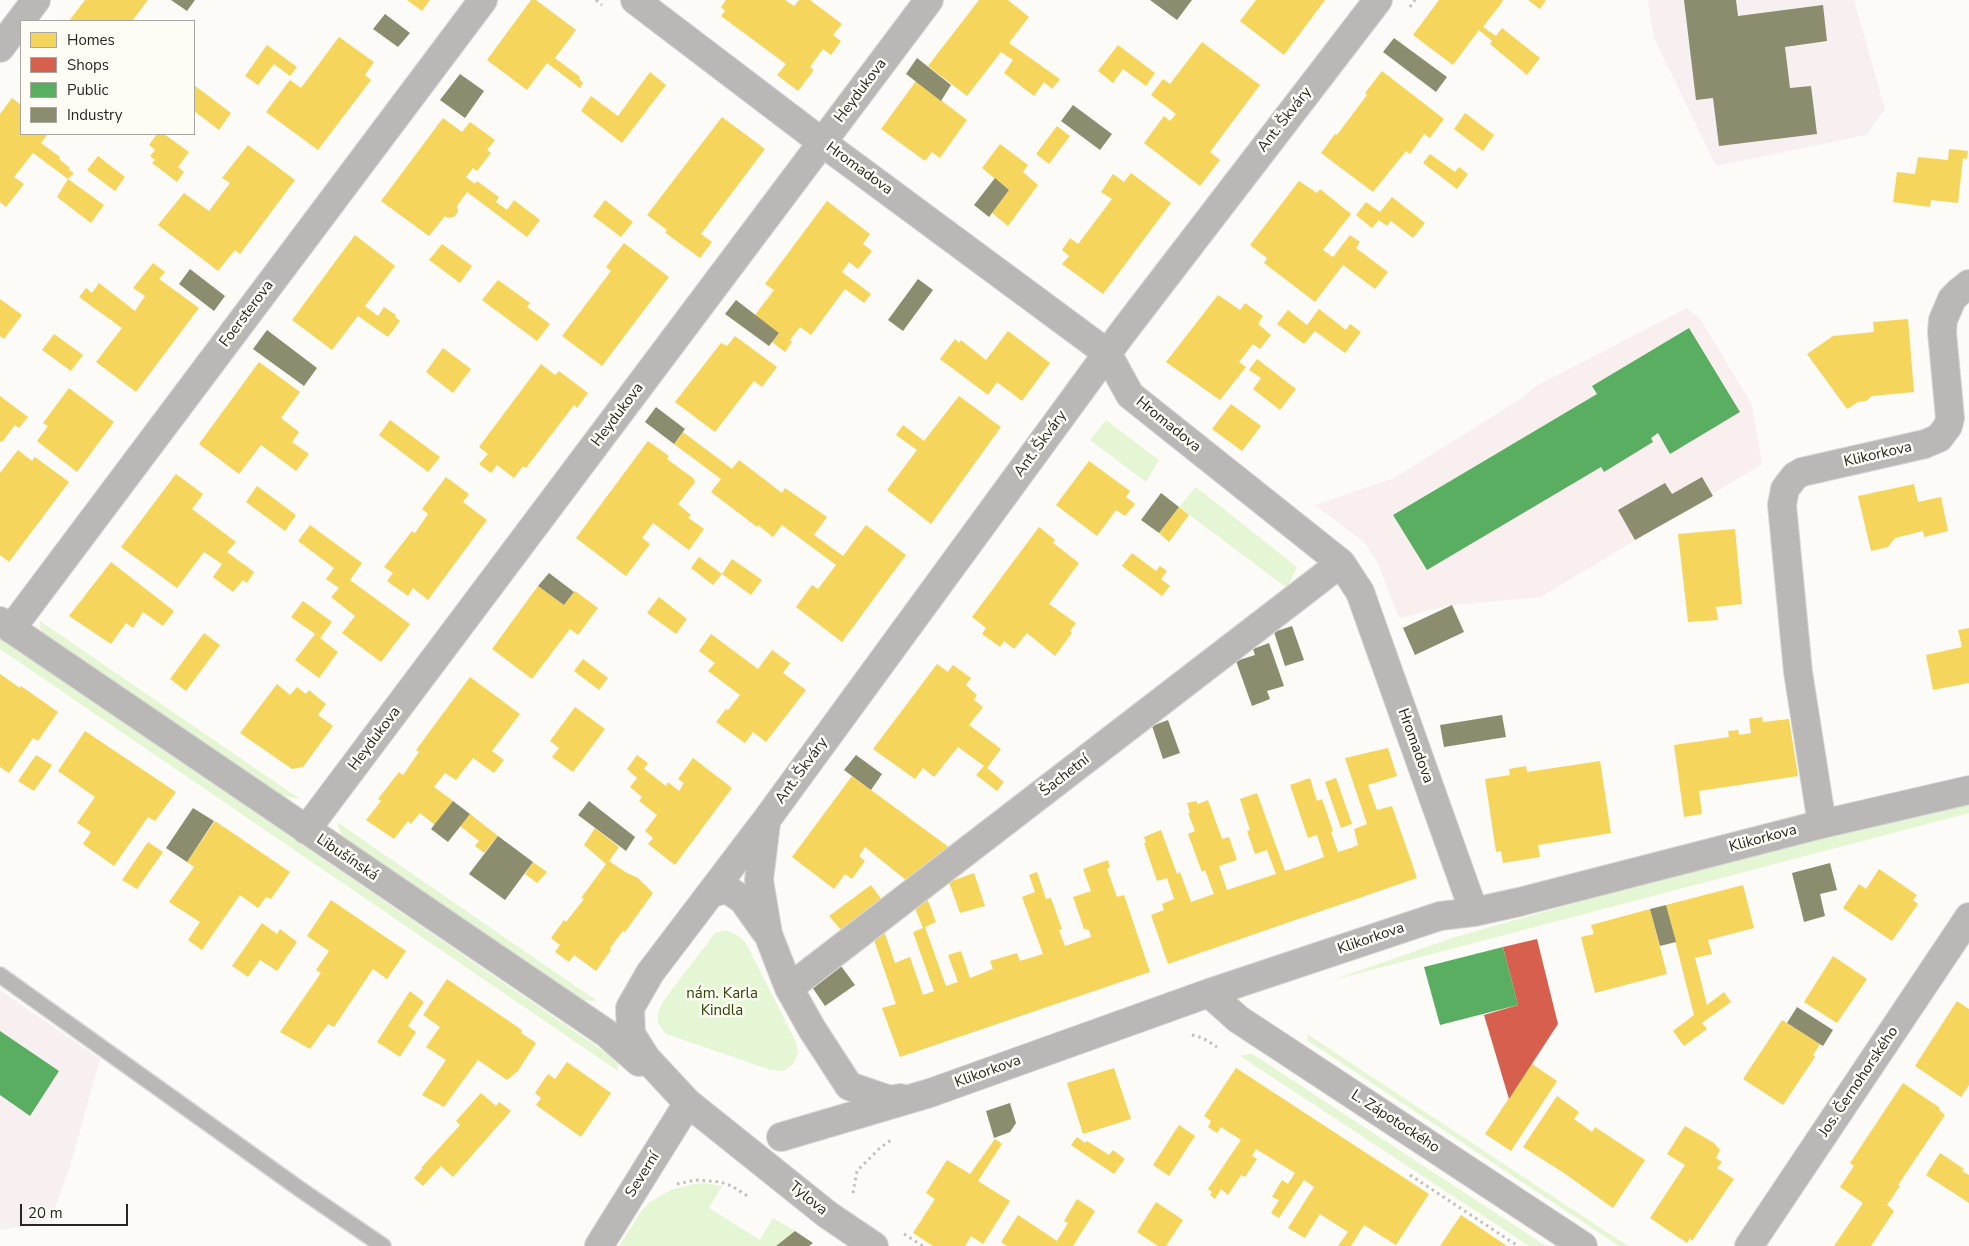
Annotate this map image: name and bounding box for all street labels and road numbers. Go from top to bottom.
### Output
street label: Heydukova [831,56,891,126]
street label: Ant. Škváry [1254,84,1316,156]
street label: Hromadova [822,139,896,199]
street label: Foersterova [216,277,278,351]
street label: Heydukova [588,380,648,450]
street label: Hromadova [1132,393,1204,457]
street label: Ant. Škváry [1011,407,1071,481]
street label: Klikorkova [1842,438,1914,472]
street label: Heydukova [345,704,405,774]
street label: Hromadova [1393,706,1437,786]
street label: Ant. Škváry [772,734,832,808]
street label: Šachetní [1037,751,1093,801]
street label: Klikorkova [1727,821,1799,857]
street label: Libušínská [313,831,381,885]
street label: Klikorkova [1335,919,1407,959]
street label: Jos. Černohorského [1815,1024,1903,1140]
street label: Klikorkova [952,1052,1024,1092]
street label: L. Zápotockého [1347,1087,1443,1157]
street label: Severní [622,1149,664,1201]
street label: Tylova [785,1178,831,1220]

